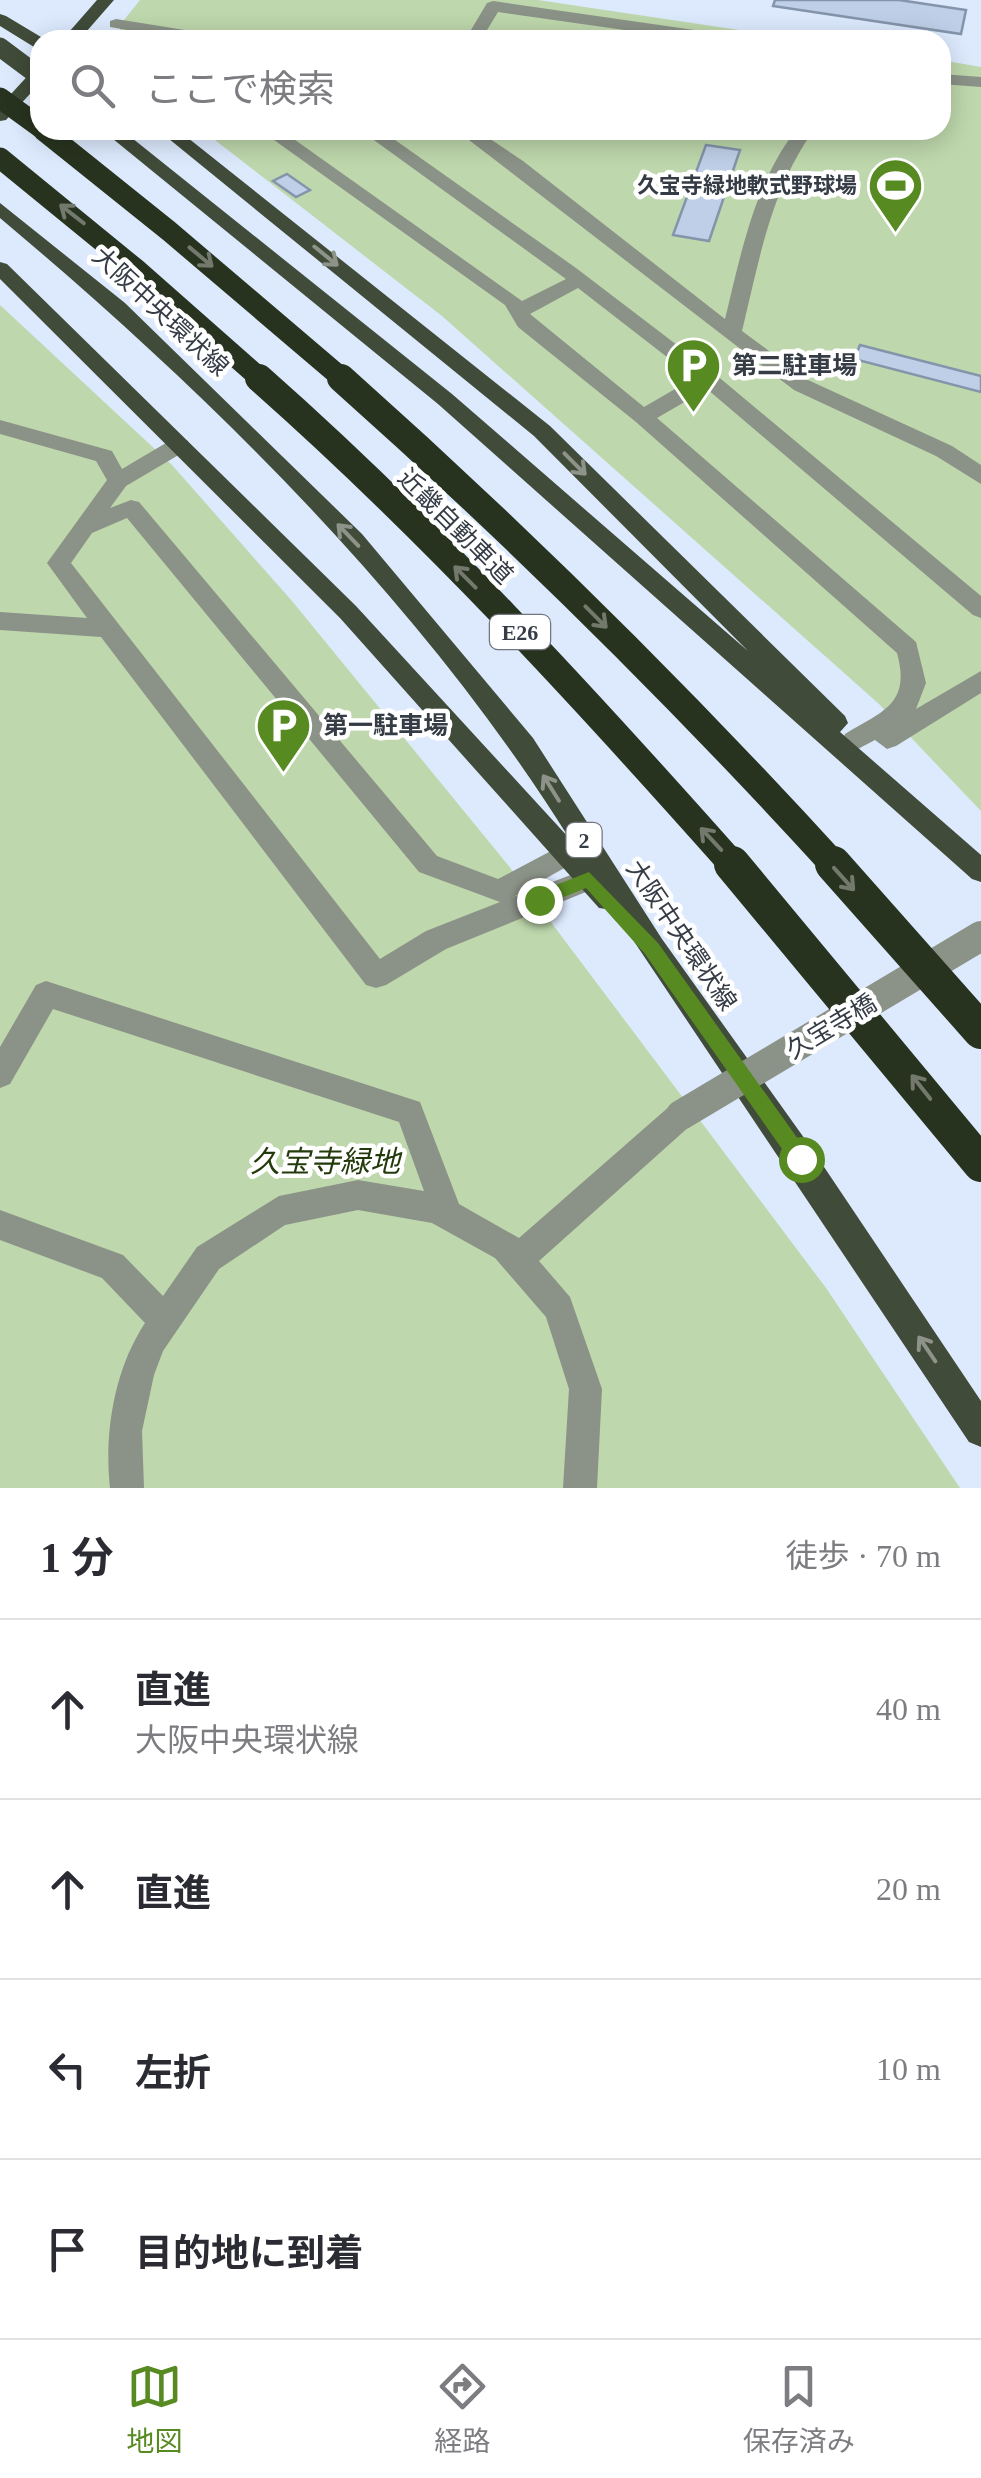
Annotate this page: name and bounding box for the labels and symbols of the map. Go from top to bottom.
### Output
sports icon: 久宝寺緑地軟式野球場 [866,155,926,234]
place label: 久宝寺緑地軟式野球場 [637,173,857,198]
one-way arrow [59,203,85,225]
street label: 大阪中央環状線 [87,242,234,381]
one-way arrow [313,244,339,266]
one-way arrow [188,245,214,267]
parking icon: 第二駐車場 [663,335,723,414]
place label: 第二駐車場 [732,352,857,379]
one-way arrow [563,452,587,476]
street label: 近畿自動車道 [393,464,518,589]
one-way arrow [336,524,360,548]
one-way arrow [453,565,477,589]
one-way arrow [584,605,608,629]
road number: E26 [490,615,550,649]
parking icon: 第一駐車場 [254,695,314,774]
place label: 第一駐車場 [323,712,448,739]
one-way arrow [541,775,562,803]
road number: 2 [566,823,602,857]
one-way arrow [700,827,723,852]
street label: 大阪中央環状線 [621,855,742,1015]
one-way arrow [832,866,855,891]
route end [517,878,563,924]
street label: 久宝寺橋 [781,989,881,1064]
one-way arrow [910,1075,932,1101]
route start [779,1137,825,1183]
park label: 久宝寺緑地 [250,1145,403,1178]
one-way arrow [917,1336,937,1363]

